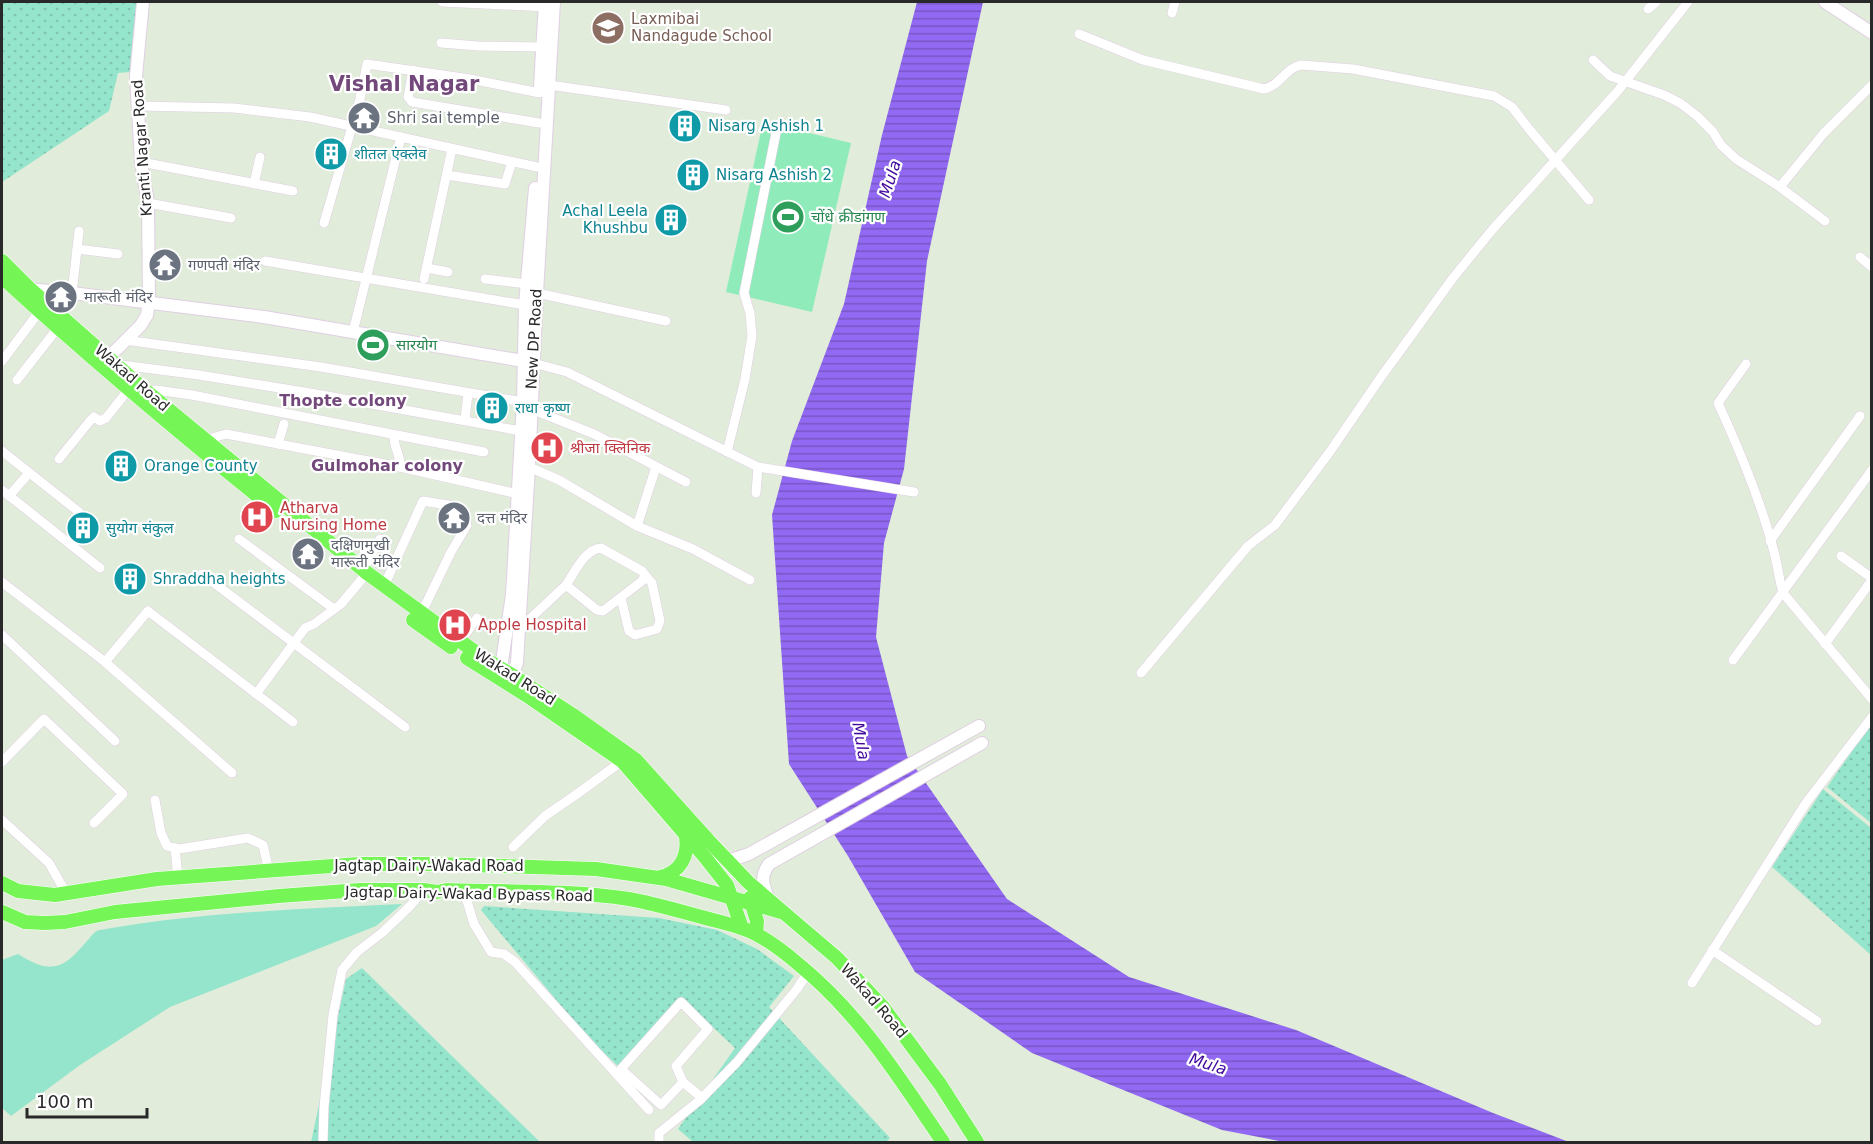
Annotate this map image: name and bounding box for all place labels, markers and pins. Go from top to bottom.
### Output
school or university icon: Laxmibai Nandagude School [590,10,626,46]
place label: Laxmibai Nandagude School [631,10,772,45]
temple icon: Shri sai temple [346,100,382,136]
building icon: Nisarg Ashish 1 [667,108,703,144]
place label: Shri sai temple [387,109,500,127]
place label: Nisarg Ashish 1 [708,117,824,135]
building icon: शीतल एंक्लेव [313,136,349,172]
place label: शीतल एंक्लेव [354,145,427,163]
building icon: Nisarg Ashish 2 [675,157,711,193]
place label: Nisarg Ashish 2 [716,166,832,184]
sports icon: चोंधे क्रीडांगण [770,199,806,235]
place label: Achal Leela Khushbu [562,202,648,237]
building icon: Achal Leela Khushbu [653,202,689,238]
place label: चोंधे क्रीडांगण [811,208,886,226]
temple icon: गणपती मंदिर [147,247,183,283]
place label: गणपती मंदिर [188,256,261,274]
temple icon: मारूती मंदिर [43,279,79,315]
place label: मारूती मंदिर [84,288,154,306]
sports icon: सारयोग [355,327,391,363]
place label: सारयोग [396,336,438,354]
building icon: राधा कृष्ण [474,390,510,426]
place label: राधा कृष्ण [515,399,571,418]
hospital icon: श्रीजा क्लिनिक [529,430,565,466]
place label: श्रीजा क्लिनिक [570,439,651,457]
building icon: Orange County [103,448,139,484]
place label: Orange County [144,457,258,475]
hospital icon: Atharva Nursing Home [239,499,275,535]
place label: Atharva Nursing Home [280,499,387,534]
temple icon: दत्त मंदिर [436,500,472,536]
place label: दत्त मंदिर [477,509,528,527]
building icon: सुयोग संकुल [65,510,101,546]
place label: सुयोग संकुल [106,519,175,538]
temple icon: दक्षिणमुखी मारूती मंदिर [290,536,326,572]
place label: दक्षिणमुखी मारूती मंदिर [331,536,401,571]
building icon: Shraddha heights [112,561,148,597]
place label: Shraddha heights [153,570,286,588]
hospital icon: Apple Hospital [437,607,473,643]
place label: Apple Hospital [478,616,587,634]

